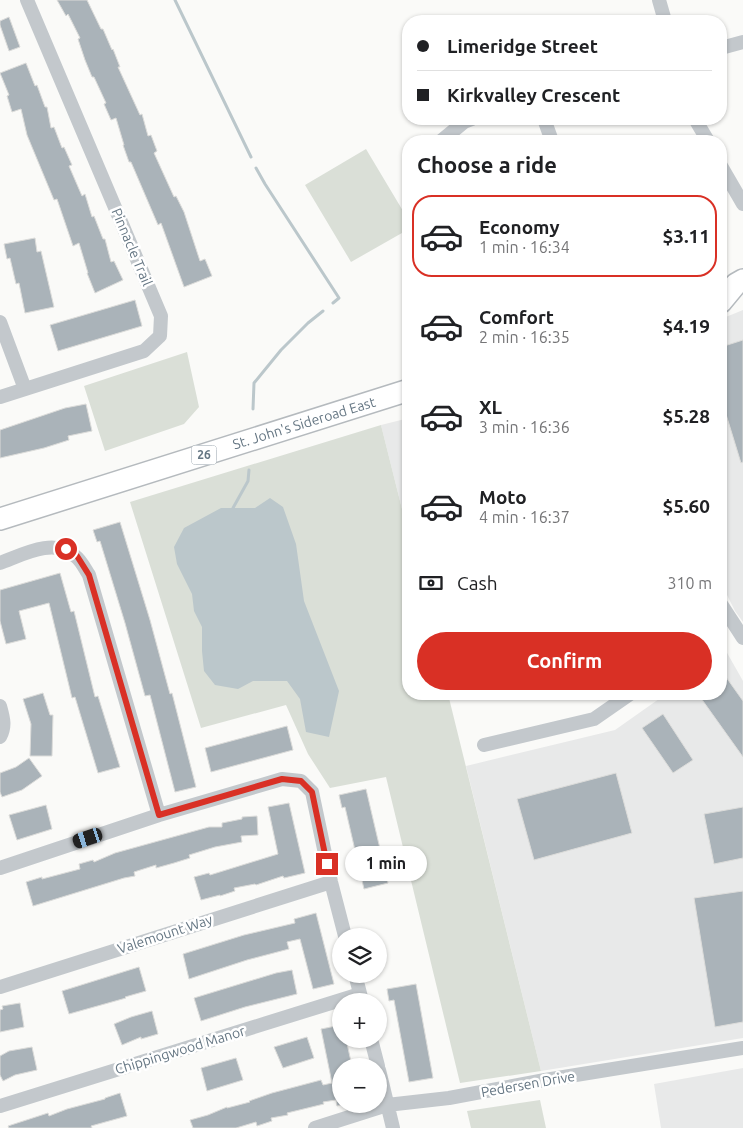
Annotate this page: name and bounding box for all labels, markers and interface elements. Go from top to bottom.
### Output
text: Limeridge Street [447,35,598,57]
text: Kirkvalley Crescent [447,84,620,106]
text: Choose a ride [417,152,557,177]
street label: Pinnacle Trail [108,206,156,289]
icon: car [419,214,464,259]
text: Economy [479,216,560,238]
text: $3.11 [662,225,710,247]
text: 1 min · 16:34 [479,238,570,256]
icon: car [419,304,464,349]
text: Comfort [479,306,554,328]
text: $4.19 [662,315,710,337]
text: 2 min · 16:35 [479,328,570,346]
street label: St. John's Sideroad East [231,394,378,452]
icon: car [419,394,464,439]
text: XL [479,396,502,418]
text: $5.28 [662,405,710,427]
text: 3 min · 16:36 [479,418,570,436]
road number: 26 [192,446,216,464]
icon: car [419,484,464,529]
text: Moto [479,486,527,508]
text: $5.60 [662,495,710,517]
text: 4 min · 16:37 [479,508,570,526]
route start [55,538,77,560]
icon: cash [417,569,445,597]
text: Cash [457,572,498,594]
text: 310 m [667,574,712,592]
button: Confirm [417,632,712,690]
car [71,826,104,850]
callout: 1 min [344,846,427,882]
route end [316,853,338,875]
text: 1 min [366,854,406,872]
street label: Valemount Way [116,911,215,957]
map controls [332,928,387,1113]
button: layers [332,928,387,983]
button: + [332,993,387,1048]
street label: Chippingwood Manor [113,1022,248,1077]
button: − [332,1058,387,1113]
street label: Pedersen Drive [480,1068,576,1100]

